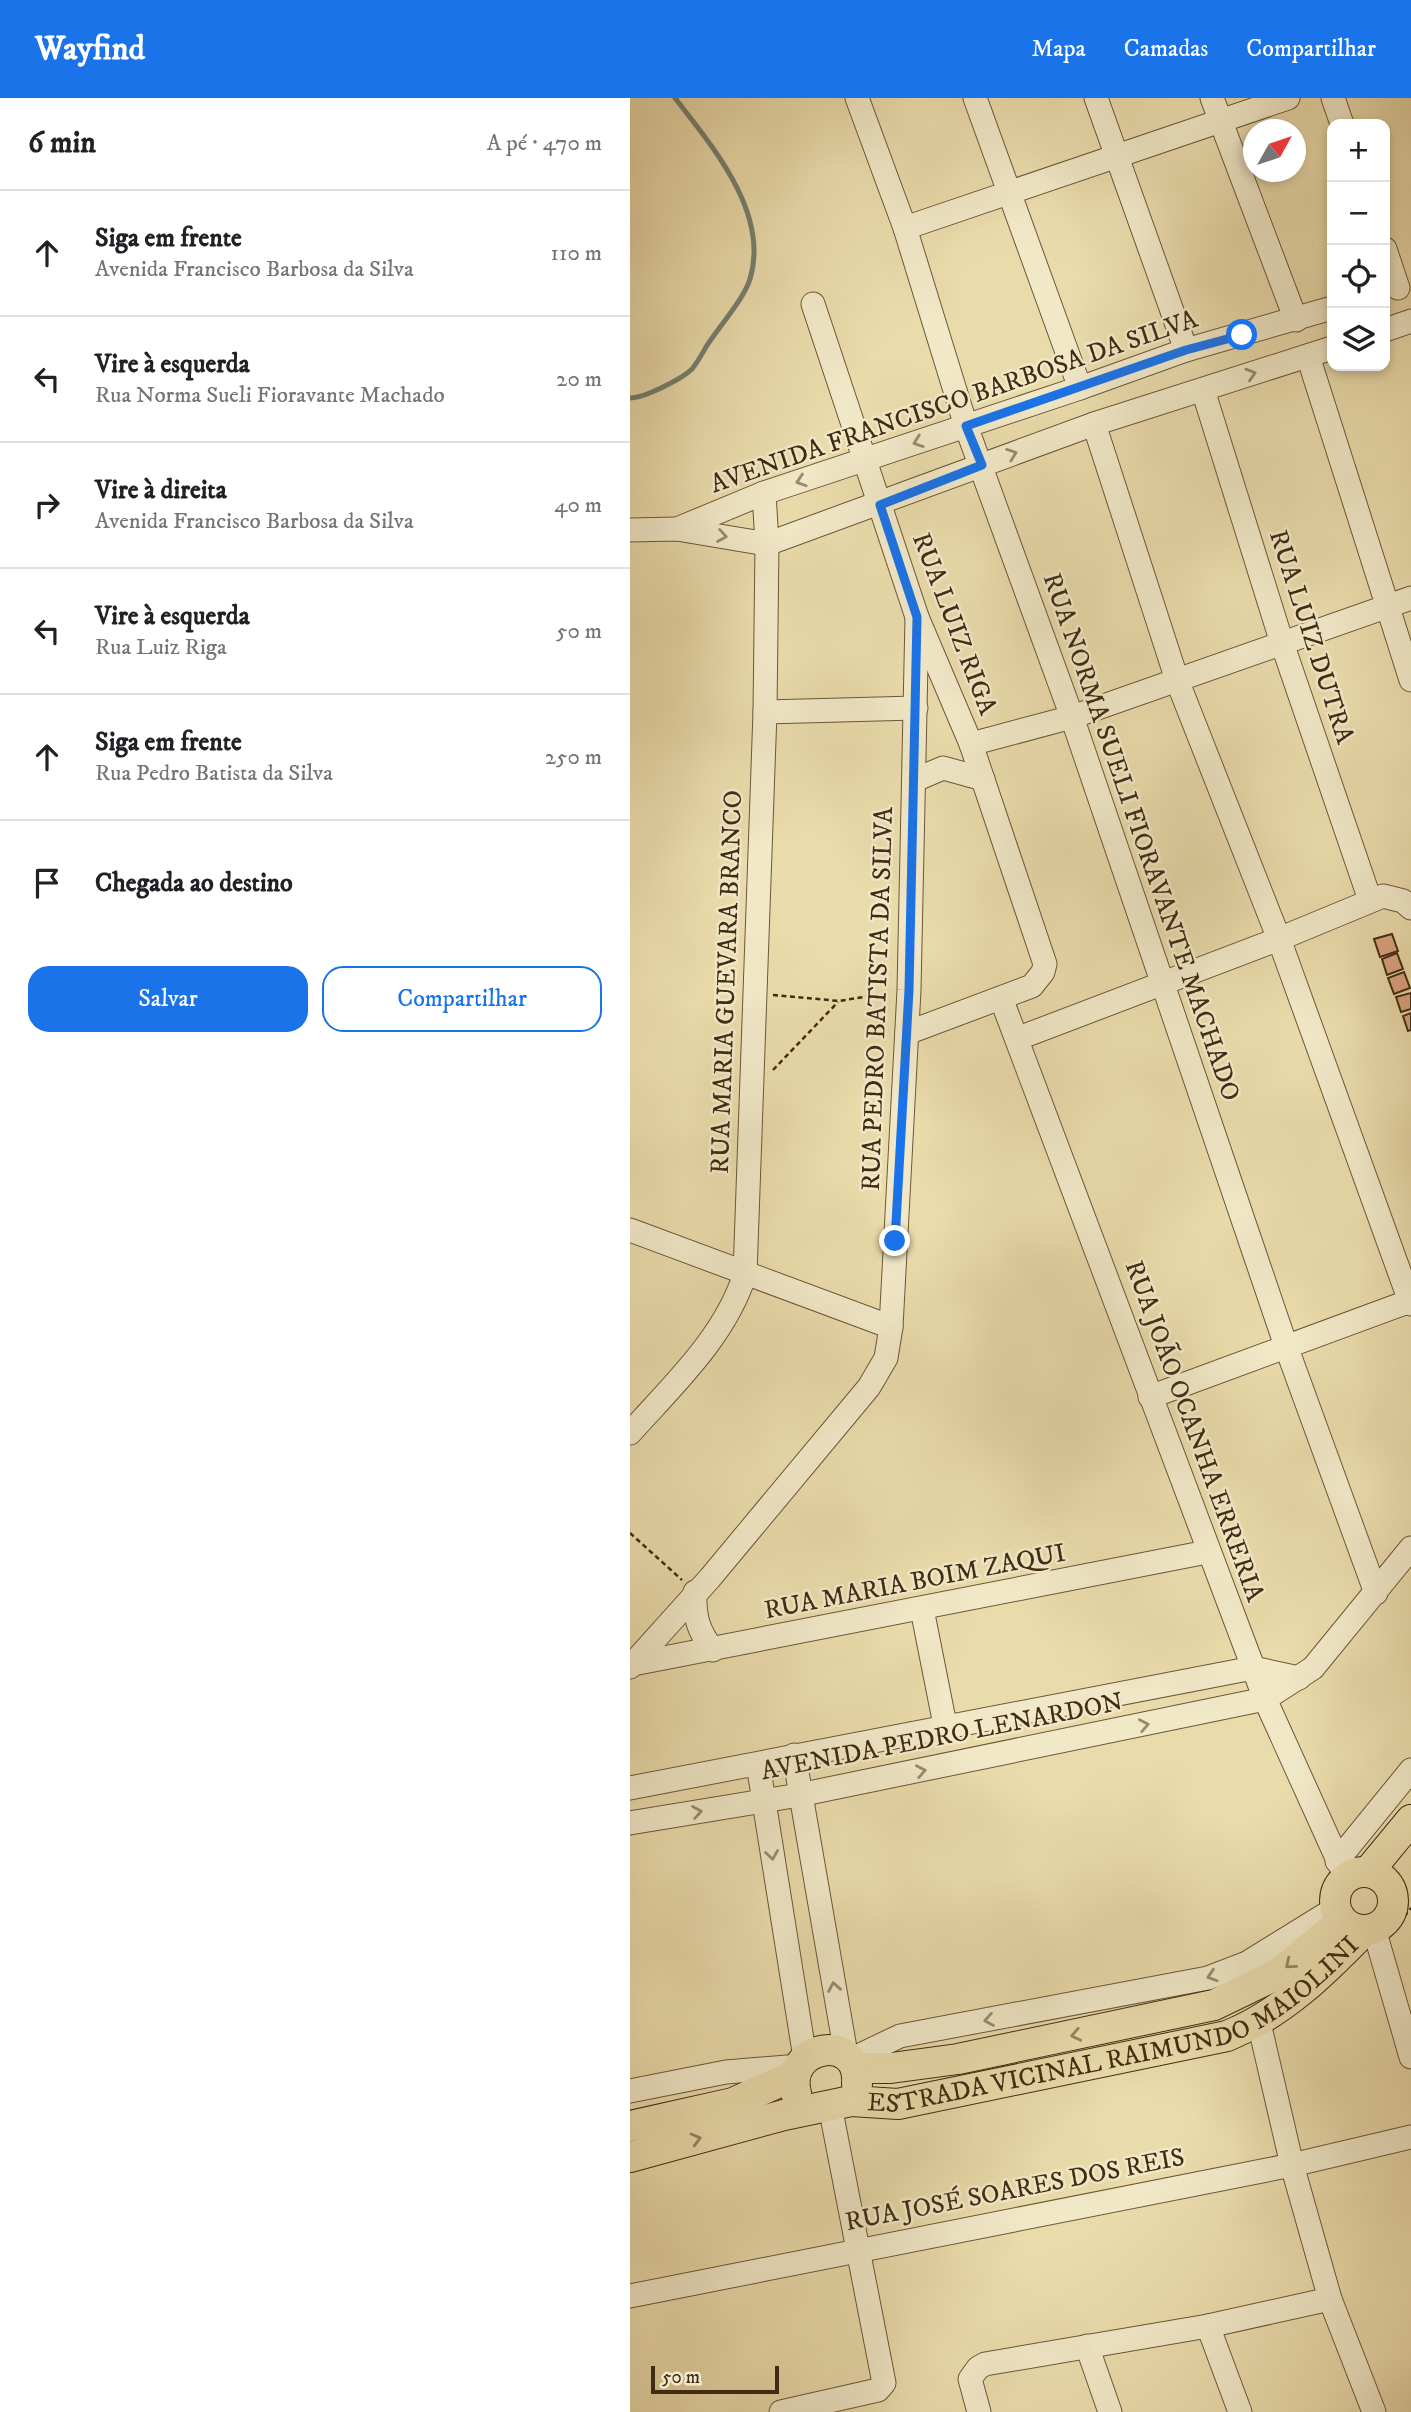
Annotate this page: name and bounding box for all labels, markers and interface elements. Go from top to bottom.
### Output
text: Wayfind [35,29,145,70]
text: Mapa [1031,34,1086,64]
text: Camadas [1124,34,1208,64]
text: Compartilhar [1246,34,1376,64]
north arrow [1243,119,1306,182]
map controls [1327,119,1390,371]
button: + [1327,119,1390,182]
text: 6 min [28,125,96,162]
text: A pé · 470 m [487,129,602,158]
button: − [1327,182,1390,245]
text: Siga em frente [95,222,242,255]
icon: ahead [28,234,66,272]
text: 110 m [551,239,602,268]
button: locate [1327,245,1390,308]
text: Avenida Francisco Barbosa da Silva [95,255,414,284]
street label: AVENIDA FRANCISCO BARBOSA DA SILVA [706,303,1202,501]
button: layers [1327,308,1390,371]
route start [1226,319,1257,350]
text: Vire à esquerda [95,348,250,381]
icon: left [28,360,66,398]
text: 20 m [556,365,602,394]
one-way arrow [1245,368,1257,383]
text: Rua Norma Sueli Fioravante Machado [95,381,445,410]
one-way arrow [912,434,924,448]
one-way arrow [1006,448,1018,462]
one-way arrow [796,473,808,487]
text: Vire à direita [95,474,227,507]
icon: right [28,486,66,524]
text: 40 m [554,491,602,520]
text: Avenida Francisco Barbosa da Silva [95,507,414,536]
street label: RUA LUIZ DUTRA [1261,526,1361,748]
one-way arrow [716,528,728,543]
street label: RUA LUIZ RIGA [904,528,1004,720]
street label: RUA NORMA SUELI FIORAVANTE MACHADO [1035,569,1247,1105]
text: Vire à esquerda [95,600,250,633]
icon: left [28,612,66,650]
text: 50 m [556,617,602,646]
text: Rua Luiz Riga [95,633,227,662]
text: Siga em frente [95,726,242,759]
icon: ahead [28,738,66,776]
text: 250 m [545,743,602,772]
text: Rua Pedro Batista da Silva [95,759,333,788]
street label: RUA MARIA GUEVARA BRANCO [704,790,750,1174]
street label: RUA PEDRO BATISTA DA SILVA [855,806,901,1192]
icon: arrive [28,864,66,902]
text: Chegada ao destino [95,867,293,900]
button: Salvar [28,966,308,1032]
button: Compartilhar [322,966,602,1032]
route end [879,1225,910,1256]
street label: RUA JOÃO OCANHA ERRERIA [1117,1256,1272,1607]
street label: RUA MARIA BOIM ZAQUI [761,1537,1069,1627]
street label: AVENIDA PEDRO LENARDON [758,1686,1126,1788]
one-way arrow [1138,1719,1150,1734]
one-way arrow [915,1764,927,1779]
one-way arrow [691,1805,703,1820]
one-way arrow [764,1850,779,1861]
street label: ESTRADA VICINAL RAIMUNDO MAIOLINI [866,1929,1366,2121]
one-way arrow [1285,1956,1297,1969]
one-way arrow [1206,1968,1218,1982]
one-way arrow [827,1981,842,1993]
one-way arrow [983,2012,995,2027]
one-way arrow [1070,2027,1082,2042]
one-way arrow [690,2133,702,2148]
street label: RUA JOSÉ SOARES DOS REIS [843,2141,1187,2239]
scale bar [651,2363,779,2395]
text: 50 m [662,2366,700,2389]

